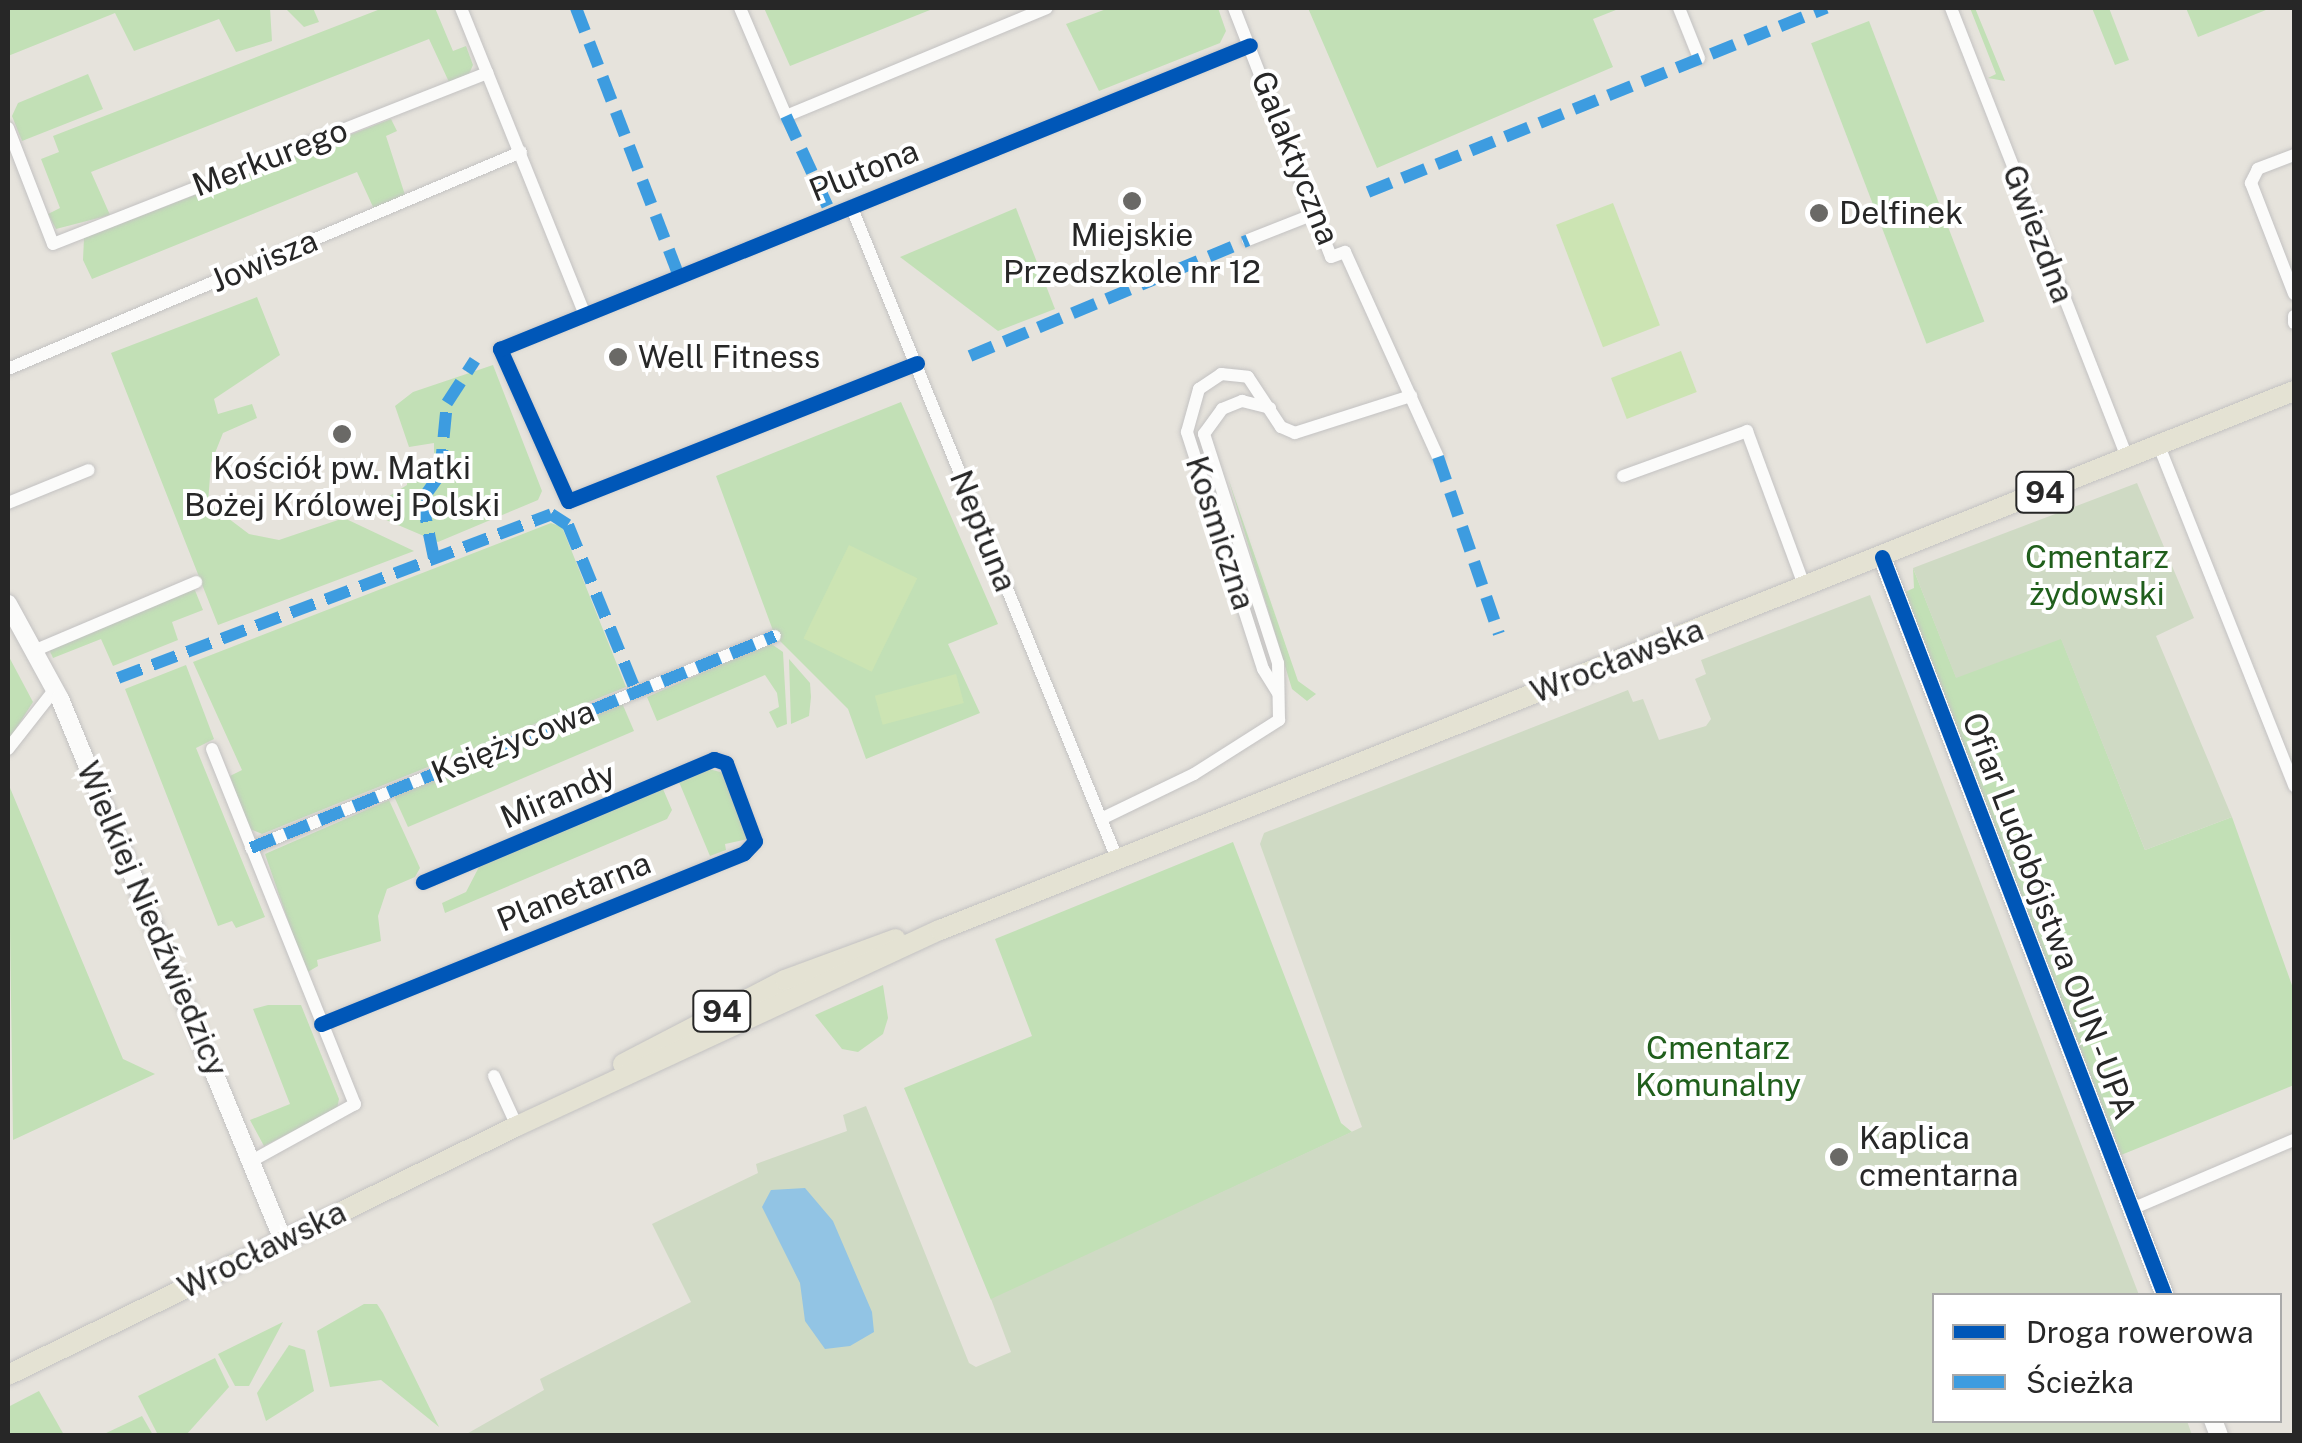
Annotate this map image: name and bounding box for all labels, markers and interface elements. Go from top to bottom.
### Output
street label: Galaktyczna [1243,66,1347,250]
street label: Merkurego [187,111,353,205]
street label: Plutona [804,132,924,210]
street label: Gwiezdna [1994,160,2082,308]
marker: Miejskie Przedszkole nr 12 [1121,190,1143,212]
place label: Delfinek [1839,194,1963,232]
marker: Delfinek [1808,202,1830,224]
place label: Miejskie Przedszkole nr 12 [1003,217,1261,292]
street label: Jowisza [205,221,323,301]
place label: Well Fitness [638,338,820,376]
marker: Well Fitness [607,346,629,368]
marker: Kościół pw. Matki Bożej Królowej Polski [331,423,353,445]
place label: Kościół pw. Matki Bożej Królowej Polski [184,450,500,525]
street label: Kosmiczna [1177,451,1263,615]
street label: Neptuna [941,465,1025,597]
road number: 94 [2015,467,2075,517]
park label: Cmentarz żydowski [2025,539,2169,614]
street label: Wrocławska [1525,610,1709,712]
street label: Księżycowa [426,692,600,792]
street label: Ofiar Ludobójstwa OUN - UPA [1952,703,2146,1129]
street label: Mirandy [495,755,621,837]
street label: Wielkiej Niedźwiedzicy [68,756,236,1082]
street label: Planetarna [492,844,656,940]
road number: 94 [692,986,752,1036]
park label: Cmentarz Komunalny [1635,1030,1801,1105]
place label: Kaplica cmentarna [1859,1120,2018,1195]
marker: Kaplica cmentarna [1828,1146,1850,1168]
street label: Wrocławska [172,1193,352,1307]
legend [1932,1293,2282,1423]
text: Droga rowerowa [2026,1314,2253,1350]
text: Ścieżka [2026,1364,2134,1400]

